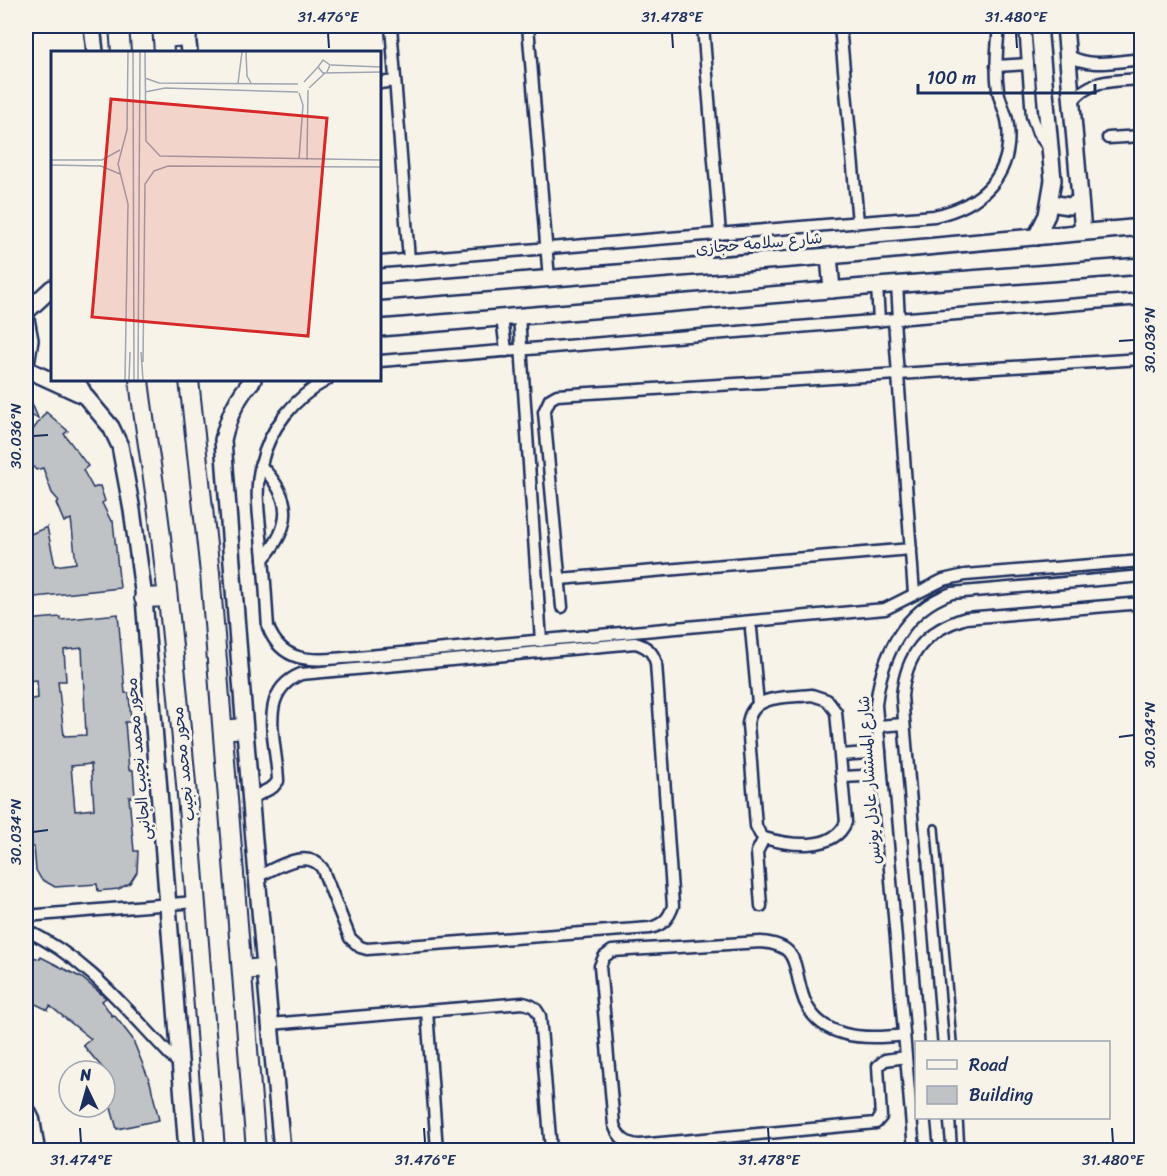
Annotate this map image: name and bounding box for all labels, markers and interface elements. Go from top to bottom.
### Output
text: 31.476°E [298,4,360,30]
text: 31.478°E [642,4,704,30]
text: 31.480°E [985,4,1049,30]
inset map [51,51,381,381]
scale bar [918,57,1095,95]
text: 100 m [927,62,976,94]
street label: شارع سلامه حجازى [694,223,824,263]
text: 30.036°N [1137,307,1163,373]
text: 30.036°N [3,403,29,469]
street label: محور محمد نجيب الجانبى [116,676,160,842]
street label: شارع المستشار عادل يونس [849,695,889,865]
text: 30.034°N [1137,701,1163,768]
street label: محور محمد نجيب [163,705,203,823]
text: 30.034°N [3,798,29,865]
legend [915,1041,1110,1119]
text: Road [969,1049,1009,1081]
north arrow [57,1059,117,1119]
text: N [78,1060,93,1090]
text: Building [969,1079,1033,1111]
text: 31.474°E [50,1147,113,1173]
text: 31.476°E [395,1147,457,1173]
text: 31.478°E [739,1147,801,1173]
text: 31.480°E [1082,1147,1146,1173]

